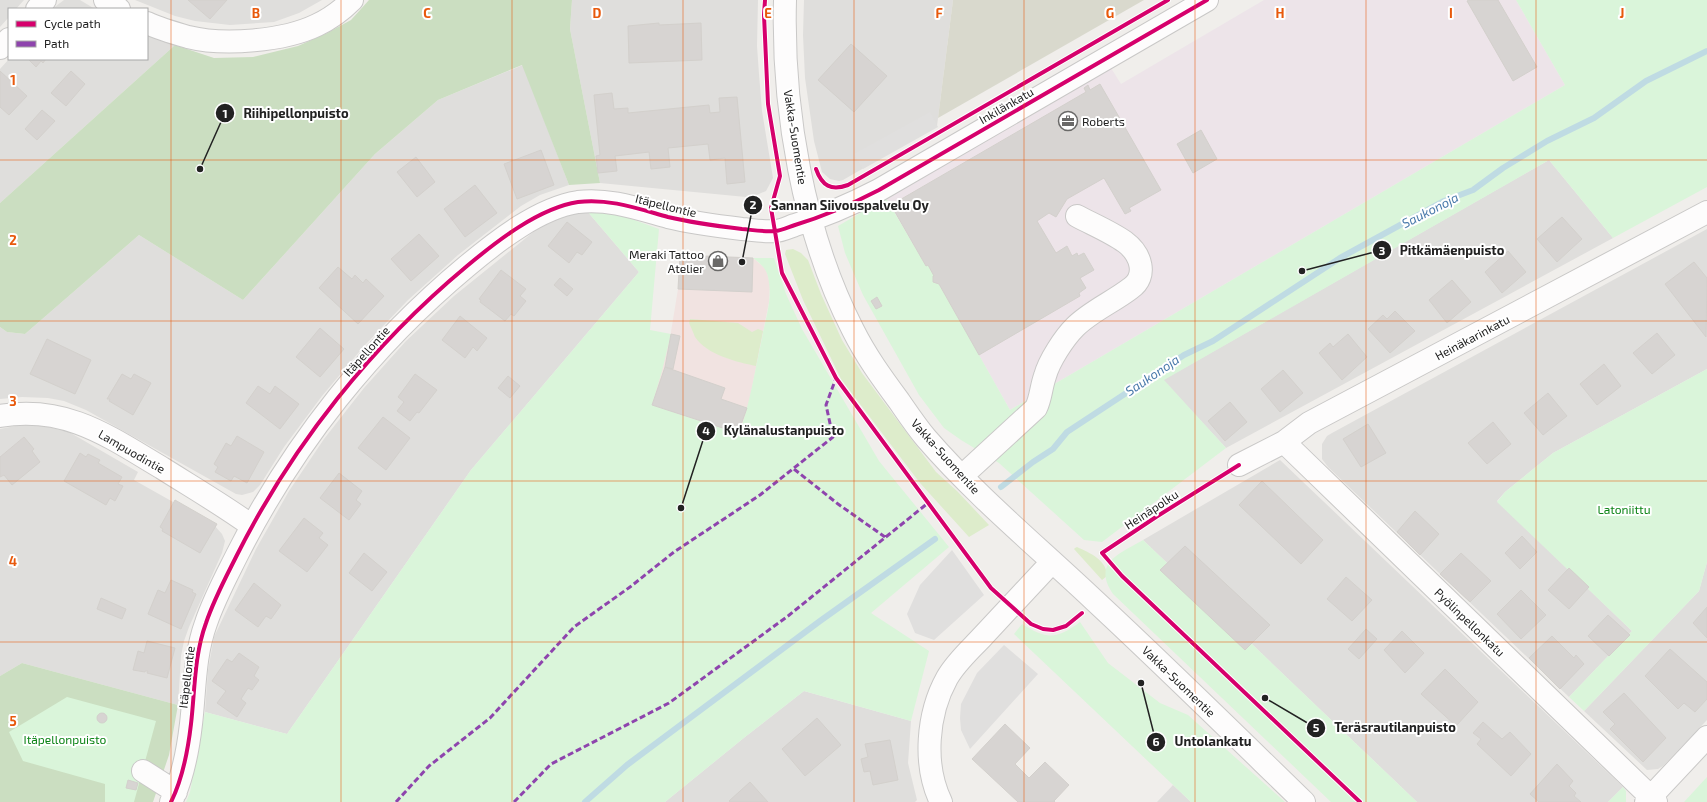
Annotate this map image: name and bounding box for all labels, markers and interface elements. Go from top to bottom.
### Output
text: B [252,5,260,21]
text: C [423,5,431,21]
text: D [593,5,602,21]
text: E [764,5,772,21]
text: F [935,5,943,21]
text: G [1106,5,1114,21]
text: H [1276,5,1285,21]
text: I [1449,5,1453,21]
text: J [1620,5,1624,21]
legend [8,8,148,60]
text: Cycle path [44,16,101,30]
text: Path [44,36,69,50]
text: 1 [10,72,16,88]
street label: Inkilänkatu [976,84,1036,126]
street label: Vakka-Suomentie [782,89,810,185]
callout: Riihipellonpuisto [215,101,357,126]
text: Riihipellonpuisto [243,105,349,121]
text: 1 [222,106,228,120]
office icon: Roberts [1057,110,1079,132]
place label: Roberts [1082,114,1125,128]
water label: Saukonoja [1399,189,1461,231]
street label: Itäpellontie [634,191,698,219]
callout: Sannan Siivouspalvelu Oy [743,193,937,218]
text: 2 [750,197,757,211]
text: Sannan Siivouspalvelu Oy [771,197,930,213]
text: 2 [9,232,17,248]
callout: Pitkämäenpuisto [1372,238,1512,263]
text: Pitkämäenpuisto [1400,242,1505,258]
text: 3 [1379,243,1386,257]
place label: Meraki Tattoo Atelier [629,247,704,275]
shop icon: Meraki Tattoo Atelier [707,250,729,272]
street label: Heinäkarinkatu [1432,311,1512,363]
street label: Itäpellontie [340,323,392,379]
water label: Saukonoja [1122,351,1182,399]
text: 3 [9,393,17,409]
street label: Vakka-Suomentie [909,416,983,496]
callout: Kylänalustanpuisto [696,418,853,443]
text: Kylänalustanpuisto [724,422,845,438]
text: 4 [702,423,710,437]
street label: Lampuodintie [96,426,168,476]
street label: Heinäpolku [1121,486,1181,532]
park label: Latoniittu [1597,502,1651,516]
text: 4 [9,553,17,569]
street label: Pyölinpellonkatu [1432,585,1508,659]
street label: Vakka-Suomentie [1140,643,1218,719]
street label: Itäpellontie [175,645,197,709]
text: 5 [9,713,17,729]
callout: Teräsrautilanpuisto [1306,715,1464,740]
text: Teräsrautilanpuisto [1334,719,1456,735]
text: 5 [1313,720,1320,734]
callout: Untolankatu [1146,729,1259,754]
park label: Itäpellonpuisto [24,732,107,746]
text: Untolankatu [1175,733,1251,749]
text: 6 [1152,734,1160,748]

